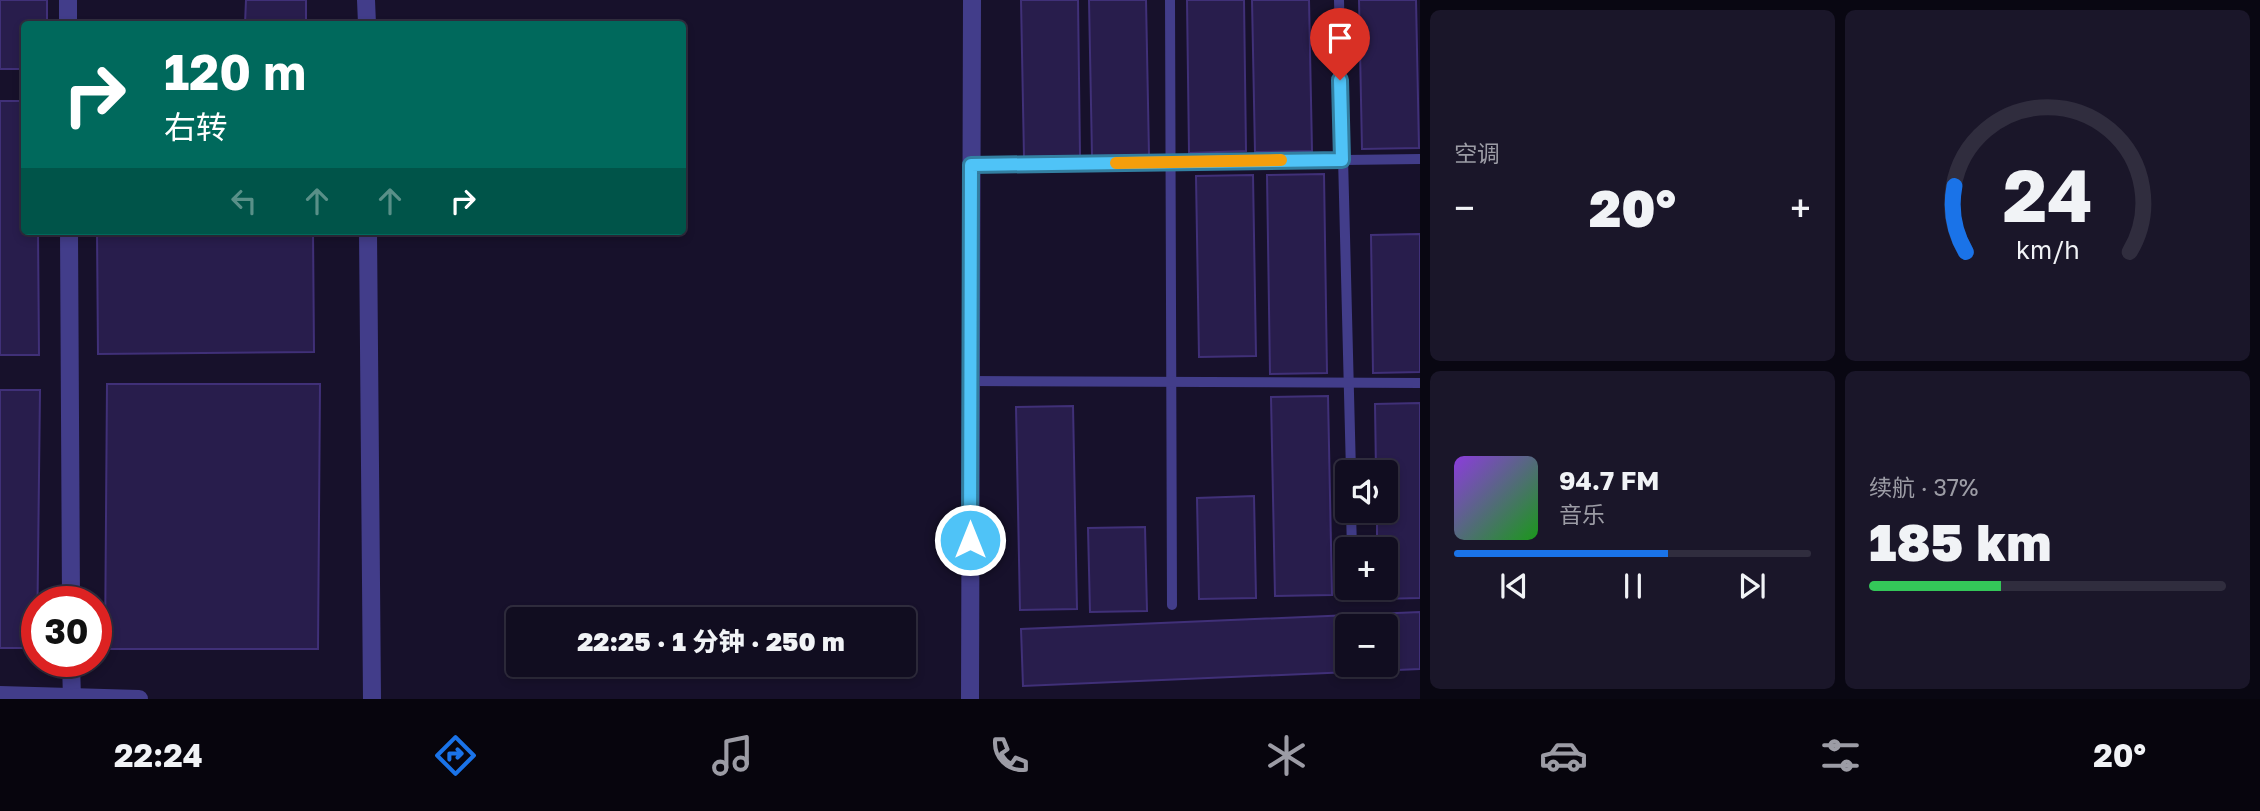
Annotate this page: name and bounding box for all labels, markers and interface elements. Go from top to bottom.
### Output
pin [1310,8,1370,80]
icon: arrive [1321,19,1359,57]
text: 120 m [164,42,306,101]
icon: right [49,49,140,140]
text: 右转 [164,108,228,146]
text: 空调 [1454,139,1500,167]
text: 24 [2003,151,2092,238]
text: 20° [1589,176,1676,238]
icon: left [225,182,263,220]
icon: ahead [298,182,336,220]
icon: ahead [371,182,409,220]
icon: right [444,182,482,220]
text: − [1454,185,1475,230]
text: + [1790,185,1811,230]
text: km/h [2016,233,2079,264]
map controls [1335,460,1398,677]
button: sound [1335,460,1398,523]
text: 94.7 FM [1559,465,1659,496]
text: 续航 · 37% [1869,473,1978,501]
text: 音乐 [1559,500,1605,528]
position arrow [933,503,1007,577]
text: 185 km [1869,510,2052,572]
button: + [1335,537,1398,600]
icon: previous [1495,567,1533,605]
icon: pause [1614,567,1652,605]
icon: next [1733,567,1771,605]
speed limit sign: 30 [21,586,112,677]
button: − [1335,614,1398,677]
text: 22:25 · 1 分钟 · 250 m [577,626,845,657]
icon: directions [431,731,480,780]
icon: music [708,731,757,780]
icon: phone [985,731,1034,780]
icon: climate [1262,731,1311,780]
icon: car [1539,731,1588,780]
icon: filters [1816,731,1865,780]
text: 22:24 [114,736,203,774]
text: 20° [2093,736,2146,774]

